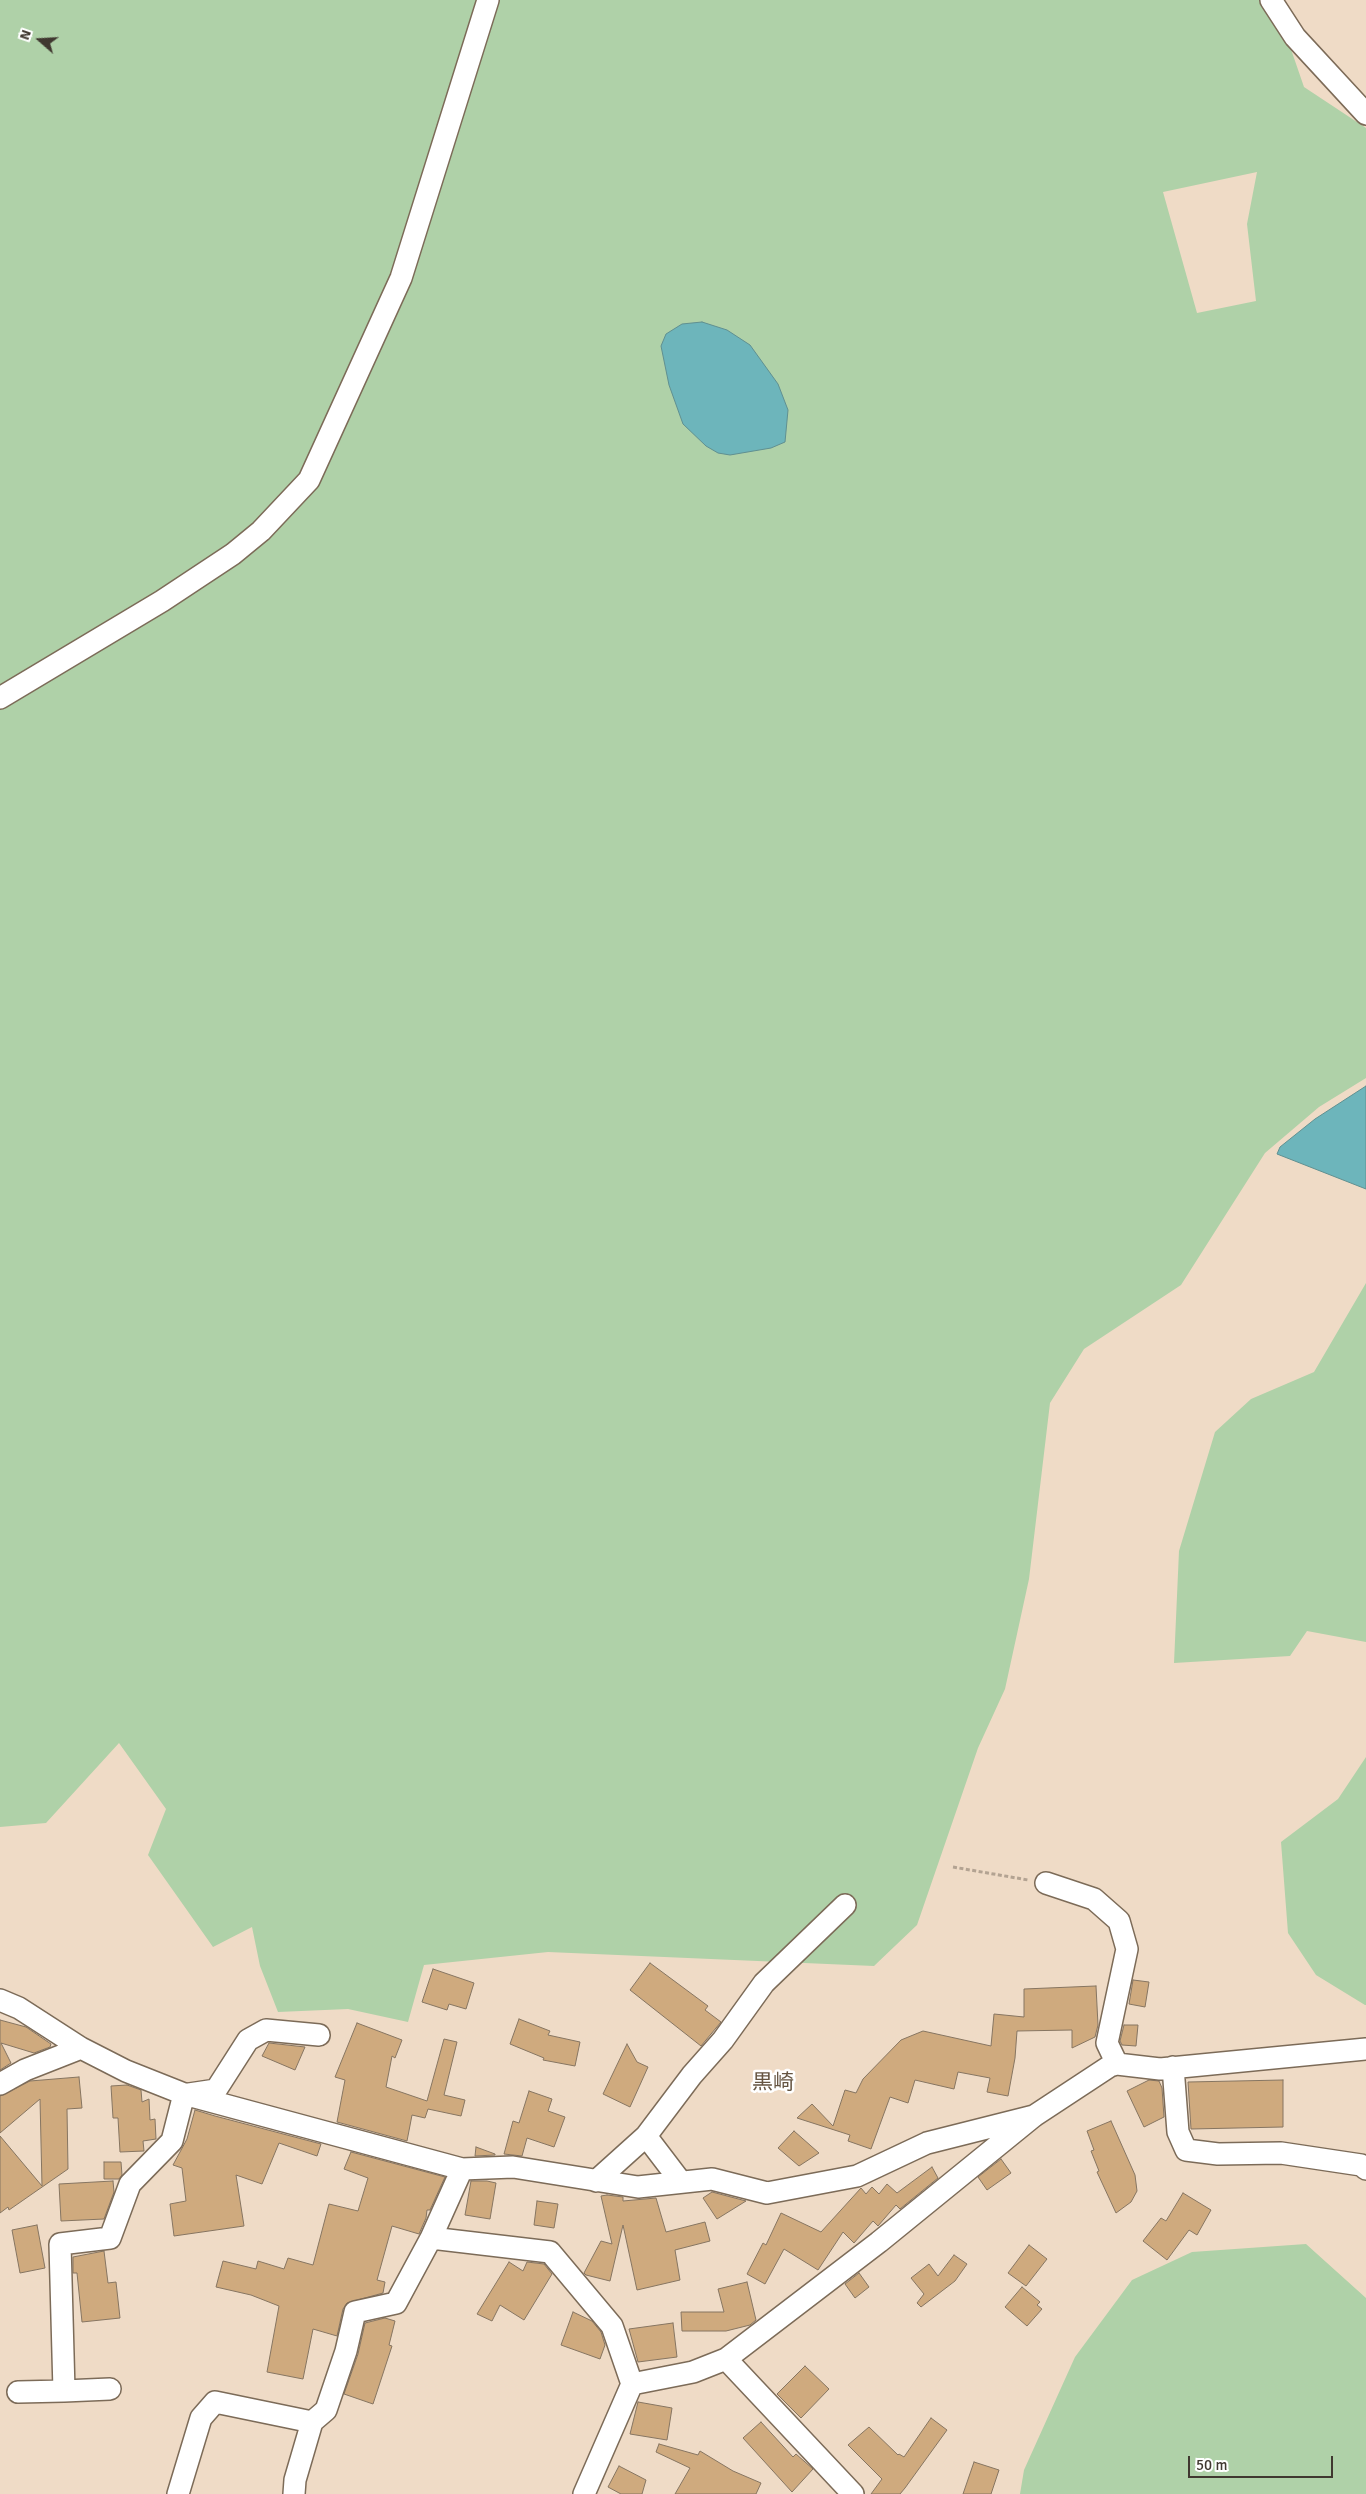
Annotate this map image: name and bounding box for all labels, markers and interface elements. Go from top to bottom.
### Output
north arrow [15,15,65,65]
text: N [16,28,35,42]
district label: 黒崎 [752,2070,794,2096]
scale bar [1191,2446,1336,2478]
text: 50 m [1196,2456,1227,2474]

